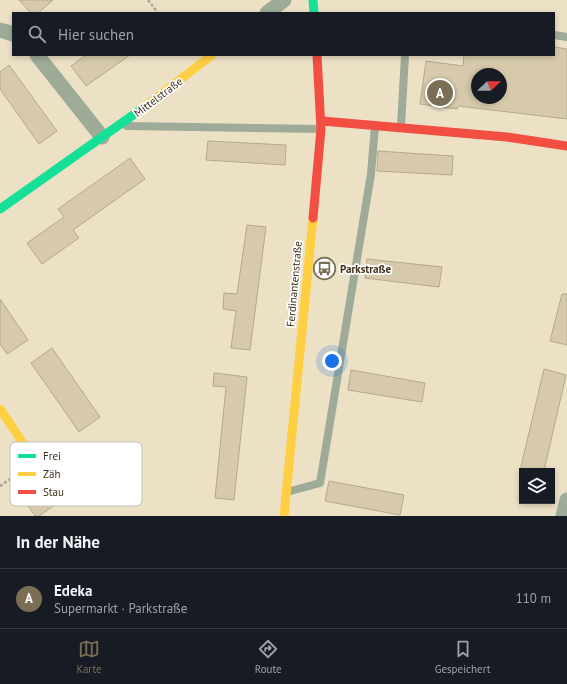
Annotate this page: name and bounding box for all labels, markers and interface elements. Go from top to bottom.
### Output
search box [12,12,555,56]
icon: search [26,23,48,45]
text: Hier suchen [58,25,134,44]
north arrow [471,68,507,104]
street label: Mittelstraße [131,74,185,120]
pin: A [427,78,453,108]
street label: Ferdinantenstraße [283,240,305,328]
bus stop icon: Parkstraße [311,256,337,282]
place label: Parkstraße [340,262,391,276]
your location [322,351,342,371]
legend [10,442,142,506]
text: Frei [43,449,61,463]
text: Zäh [43,467,60,481]
map controls [519,468,555,504]
button: layers [519,468,555,504]
text: Stau [43,485,64,499]
text: In der Nähe [16,531,100,553]
text: Edeka [54,581,92,600]
text: A [25,590,33,607]
text: 110 m [516,590,551,607]
text: Supermarkt · Parkstraße [54,600,187,617]
tab: Karte [77,638,102,676]
tab: Route [255,638,282,676]
tab: Gespeichert [435,638,490,676]

